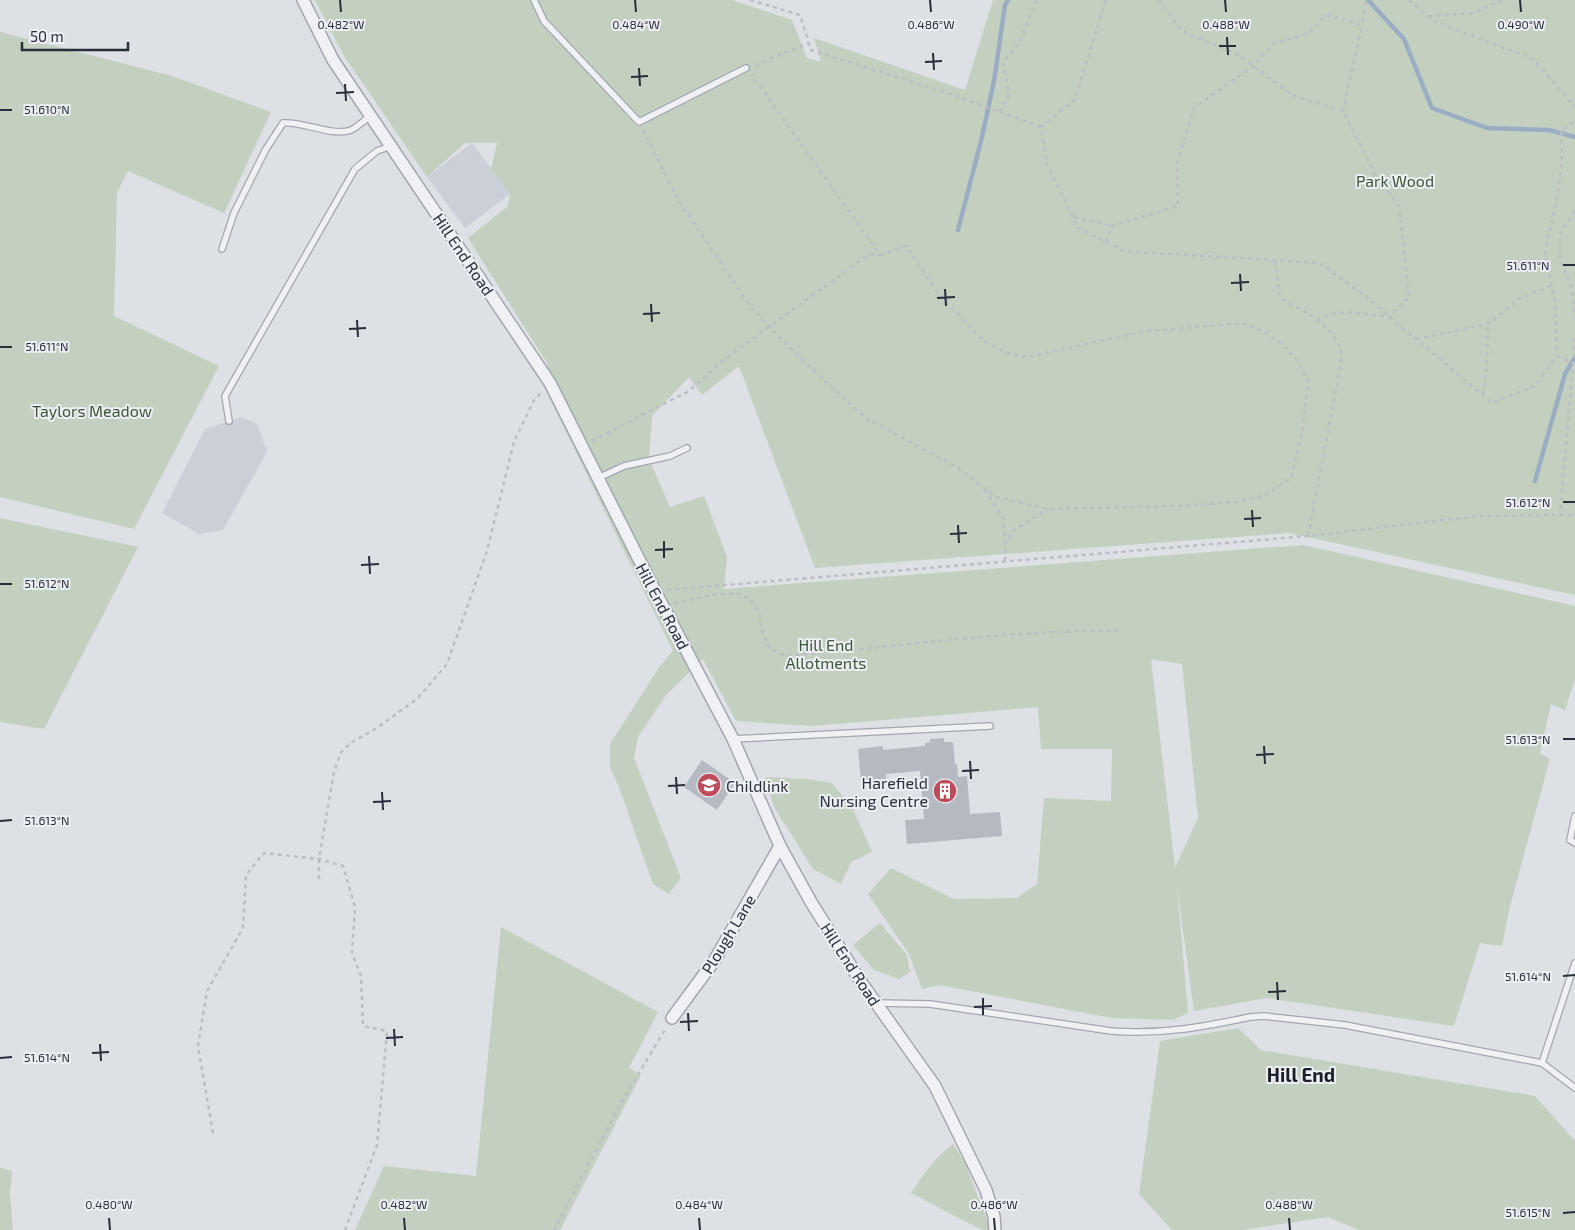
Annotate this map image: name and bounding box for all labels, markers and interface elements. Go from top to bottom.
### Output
text: 0.482°W [317,17,365,31]
text: 0.484°W [612,17,660,31]
text: 0.486°W [907,17,955,31]
text: 0.488°W [1202,17,1250,31]
text: 0.490°W [1497,17,1545,31]
scale bar [22,20,129,52]
text: 50 m [30,27,64,45]
text: 51.610°N [24,102,70,116]
park label: Park Wood [1356,171,1434,190]
street label: Hill End Road [430,209,498,299]
text: 51.611°N [1506,258,1550,272]
text: 51.611°N [25,339,69,353]
park label: Taylors Meadow [32,401,152,420]
text: 51.612°N [1505,495,1551,509]
street label: Hill End Road [632,560,694,652]
text: 51.612°N [24,576,70,590]
park label: Hill End Allotments [786,635,866,672]
text: 51.613°N [1505,732,1551,746]
school or university icon: Childlink [696,772,722,798]
place label: Harefield Nursing Centre [819,773,928,810]
place label: Childlink [726,776,788,795]
building icon: Harefield Nursing Centre [932,778,958,804]
text: 51.613°N [24,813,70,827]
street label: Plough Lane [697,891,759,977]
street label: Hill End Road [817,919,885,1009]
text: 51.614°N [1505,969,1551,983]
text: 51.614°N [24,1050,70,1064]
district label: Hill End [1267,1063,1335,1086]
text: 0.480°W [85,1197,133,1211]
text: 0.482°W [380,1197,428,1211]
text: 0.484°W [675,1197,723,1211]
text: 0.486°W [970,1197,1018,1211]
text: 0.488°W [1265,1197,1313,1211]
text: 51.615°N [1506,1205,1550,1219]

